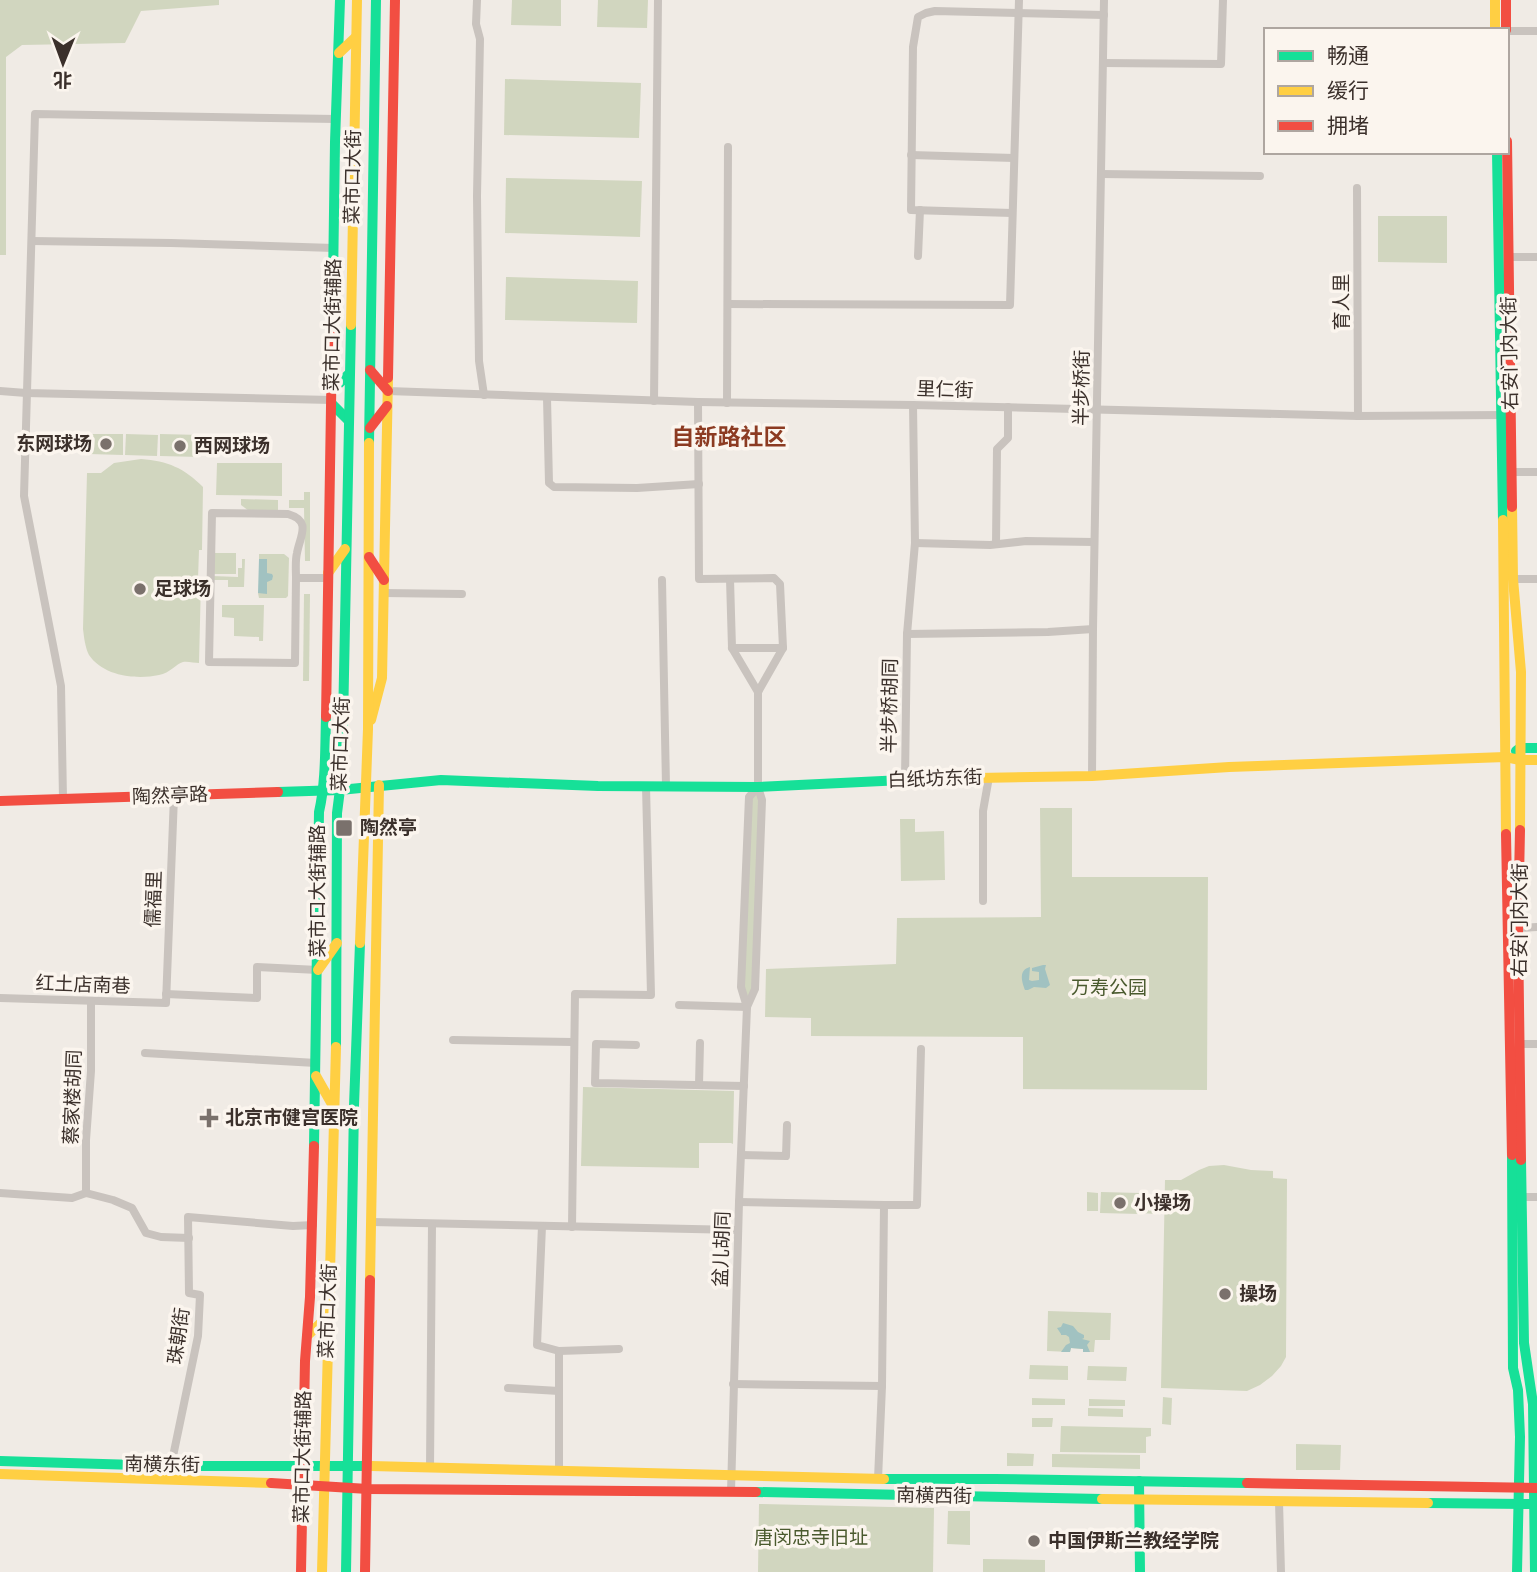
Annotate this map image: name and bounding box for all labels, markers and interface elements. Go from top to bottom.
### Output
north arrow [28,28,98,98]
legend [1264,28,1509,154]
text: 畅通 [1327,43,1369,69]
text: 北 [53,67,72,91]
text: 缓行 [1327,78,1369,104]
text: 拥堵 [1327,113,1369,139]
street label: 菜市口大街 [340,129,366,225]
street label: 菜市口大街辅路 [320,258,346,392]
street label: 育人里 [1330,273,1354,331]
street label: 右安门内大街 [1497,296,1523,410]
street label: 半步桥街 [1069,350,1095,426]
street label: 里仁街 [916,377,974,403]
district label: 自新路社区 [672,423,787,452]
place label: 东网球场 [16,432,92,456]
place label: 西网球场 [194,434,270,458]
marker: 东网球场 [98,436,114,452]
marker: 西网球场 [172,438,188,454]
place label: 足球场 [154,577,211,601]
marker: 足球场 [132,581,148,597]
street label: 半步桥胡同 [877,658,903,754]
street label: 菜市口大街 [327,696,355,792]
street label: 白纸坊东街 [887,765,983,793]
street label: 陶然亭路 [132,783,208,809]
place label: 陶然亭 [360,816,417,840]
marker: 陶然亭 [334,818,354,838]
street label: 菜市口大街辅路 [306,824,330,958]
street label: 右安门内大街 [1508,863,1532,977]
street label: 儒福里 [141,870,167,928]
street label: 红土店南巷 [35,971,131,999]
park label: 万寿公园 [1071,976,1147,1000]
street label: 蔡家楼胡同 [59,1049,87,1145]
place label: 北京市健宫医院 [225,1106,358,1130]
marker: 北京市健宫医院 [199,1108,219,1128]
place label: 小操场 [1134,1191,1191,1215]
marker: 小操场 [1112,1195,1128,1211]
street label: 盆儿胡同 [709,1211,735,1287]
street label: 菜市口大街 [314,1263,342,1359]
place label: 操场 [1239,1282,1277,1306]
marker: 操场 [1217,1286,1233,1302]
street label: 珠朝街 [163,1306,195,1366]
street label: 菜市口大街辅路 [290,1390,316,1524]
street label: 南横东街 [124,1452,200,1478]
street label: 南横西街 [896,1483,972,1509]
park label: 唐闵忠寺旧址 [754,1526,868,1550]
place label: 中国伊斯兰教经学院 [1048,1529,1219,1553]
marker: 中国伊斯兰教经学院 [1026,1533,1042,1549]

